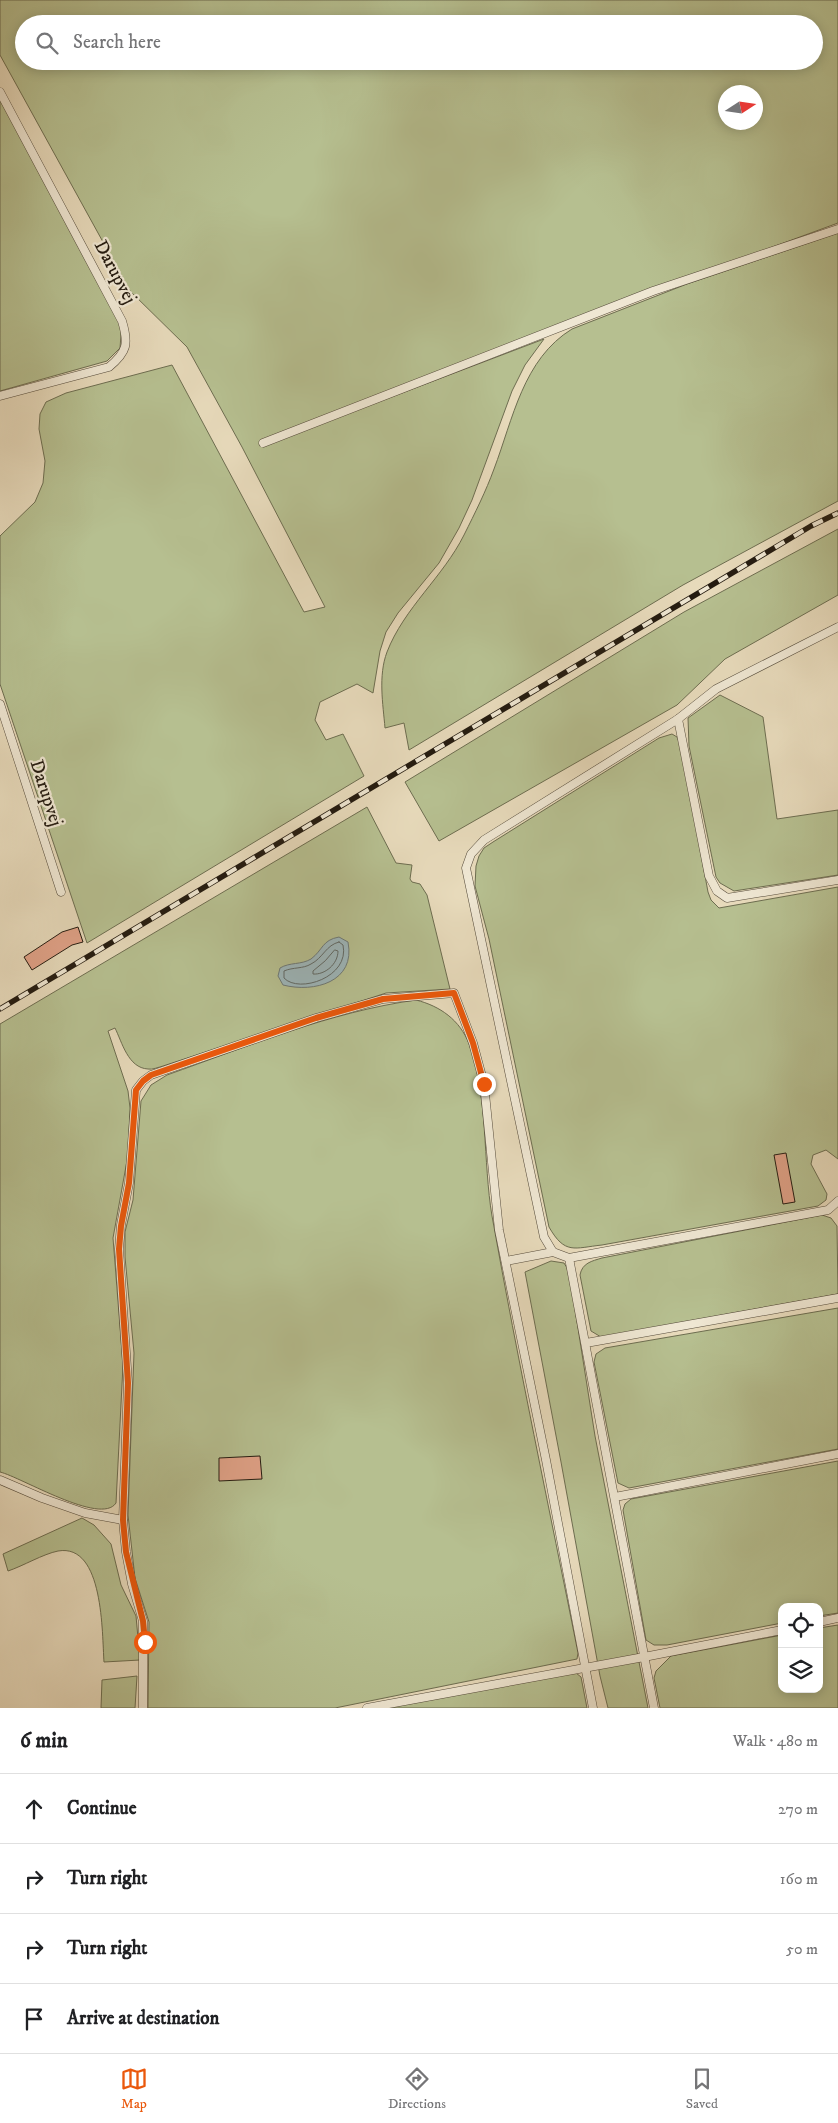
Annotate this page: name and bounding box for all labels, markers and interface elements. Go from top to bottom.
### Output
search box [15,15,823,70]
icon: search [33,29,61,57]
text: Search here [73,31,161,54]
north arrow [718,85,763,130]
street label: Darupvej [89,236,141,308]
street label: Darupvej [24,757,68,829]
route end [473,1073,496,1096]
map controls [778,1603,823,1693]
button: locate [778,1603,823,1648]
route start [134,1631,157,1654]
button: layers [778,1648,823,1693]
text: 6 min [20,1728,68,1754]
text: Walk · 480 m [733,1731,818,1751]
icon: ahead [20,1795,48,1823]
text: Continue [67,1797,137,1820]
text: 270 m [778,1799,818,1819]
icon: right [20,1865,48,1893]
text: Turn right [67,1867,147,1890]
text: 160 m [780,1869,818,1889]
icon: right [20,1935,48,1963]
text: Turn right [67,1937,147,1960]
text: 50 m [786,1939,818,1959]
icon: arrive [20,2005,48,2033]
text: Arrive at destination [67,2007,219,2030]
tab: Map [120,2065,148,2113]
tab: Directions [388,2065,446,2113]
tab: Saved [686,2065,718,2113]

